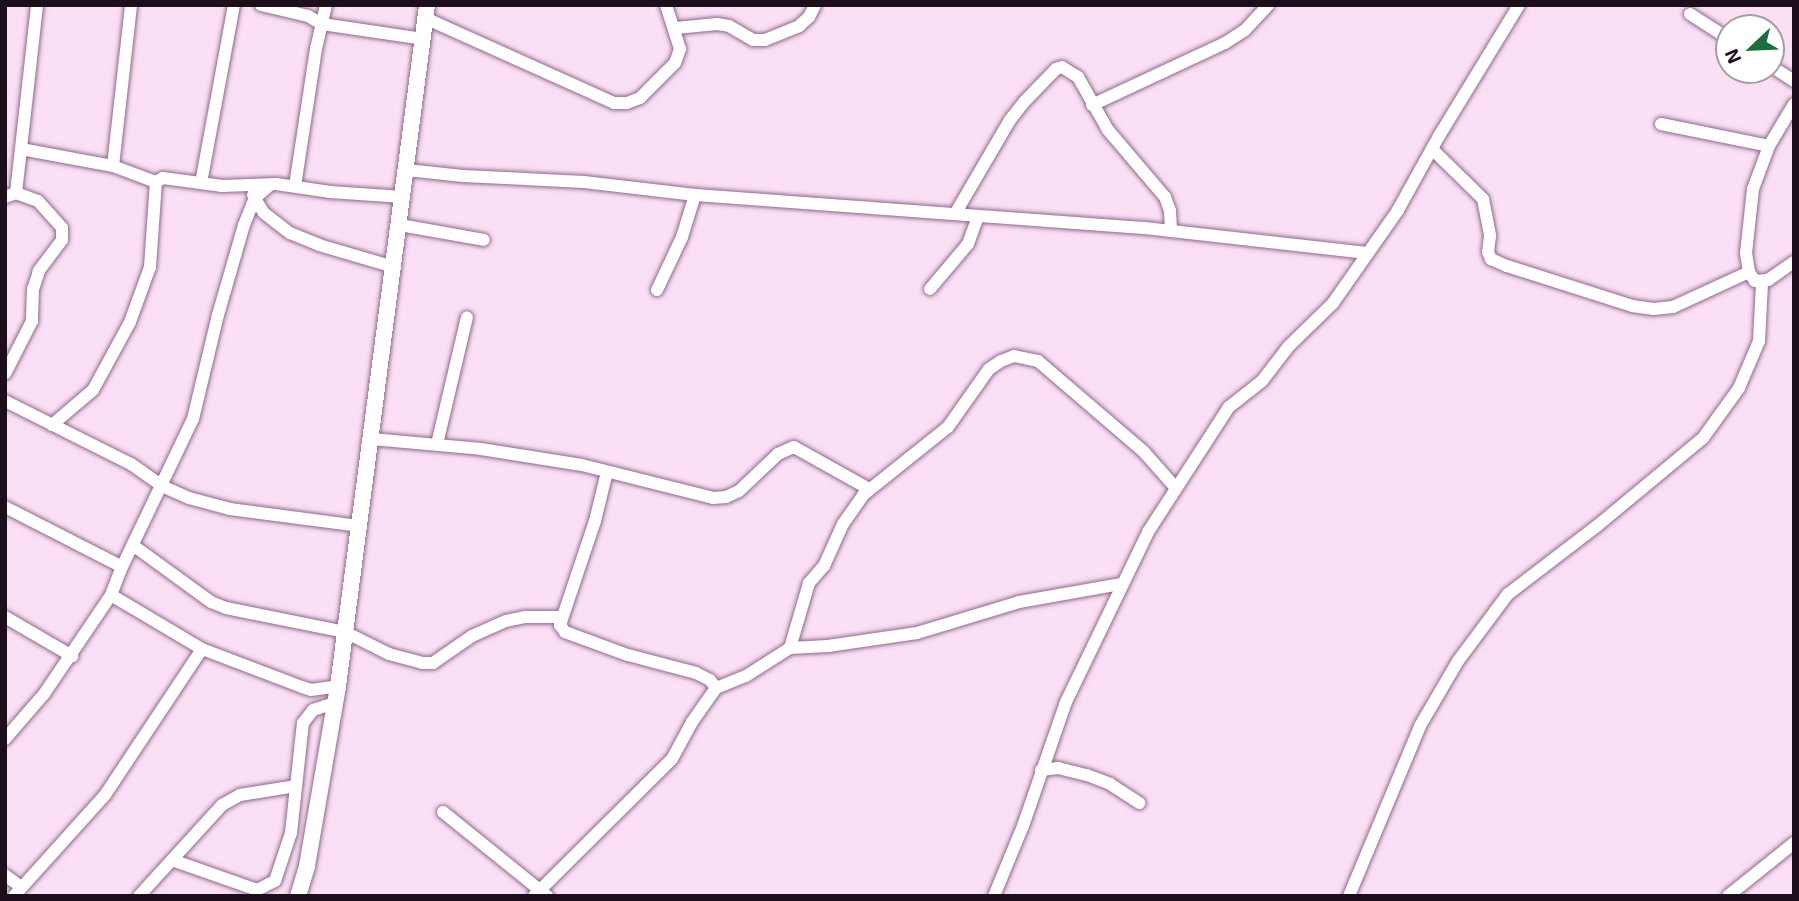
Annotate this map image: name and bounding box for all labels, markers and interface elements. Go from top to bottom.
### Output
north arrow [1715,14,1785,84]
text: N [1719,46,1745,67]

